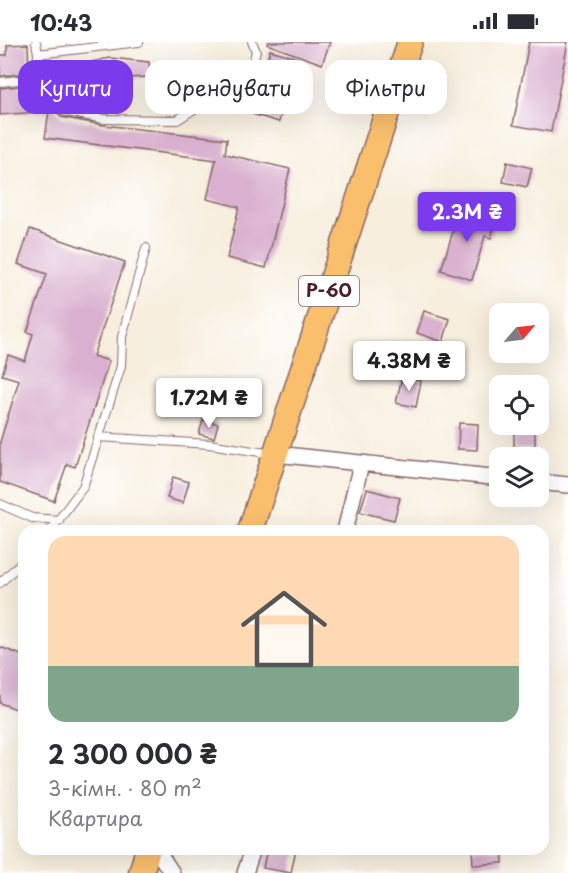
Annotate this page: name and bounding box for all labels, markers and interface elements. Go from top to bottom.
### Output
text: 10:43 [30,5,92,38]
chip: Купити [18,60,133,114]
chip: Орендувати [145,60,313,114]
chip: Фільтри [325,60,447,114]
pin: 2.3M ₴ [418,192,516,243]
text: 2.3M ₴ [432,196,502,226]
road number: Р-60 [299,276,359,306]
north arrow [489,303,549,363]
map controls [489,303,549,507]
pin: 4.38M ₴ [354,341,464,392]
text: 4.38M ₴ [367,345,451,375]
button: locate [489,375,549,435]
pin: 1.72M ₴ [154,378,264,429]
text: 1.72M ₴ [170,382,248,412]
button: layers [489,447,549,507]
icon: home [230,575,338,683]
text: 2 300 000 ₴ [48,734,217,773]
text: 3-кімн. · 80 m² [48,773,202,803]
text: Квартира [48,803,142,833]

